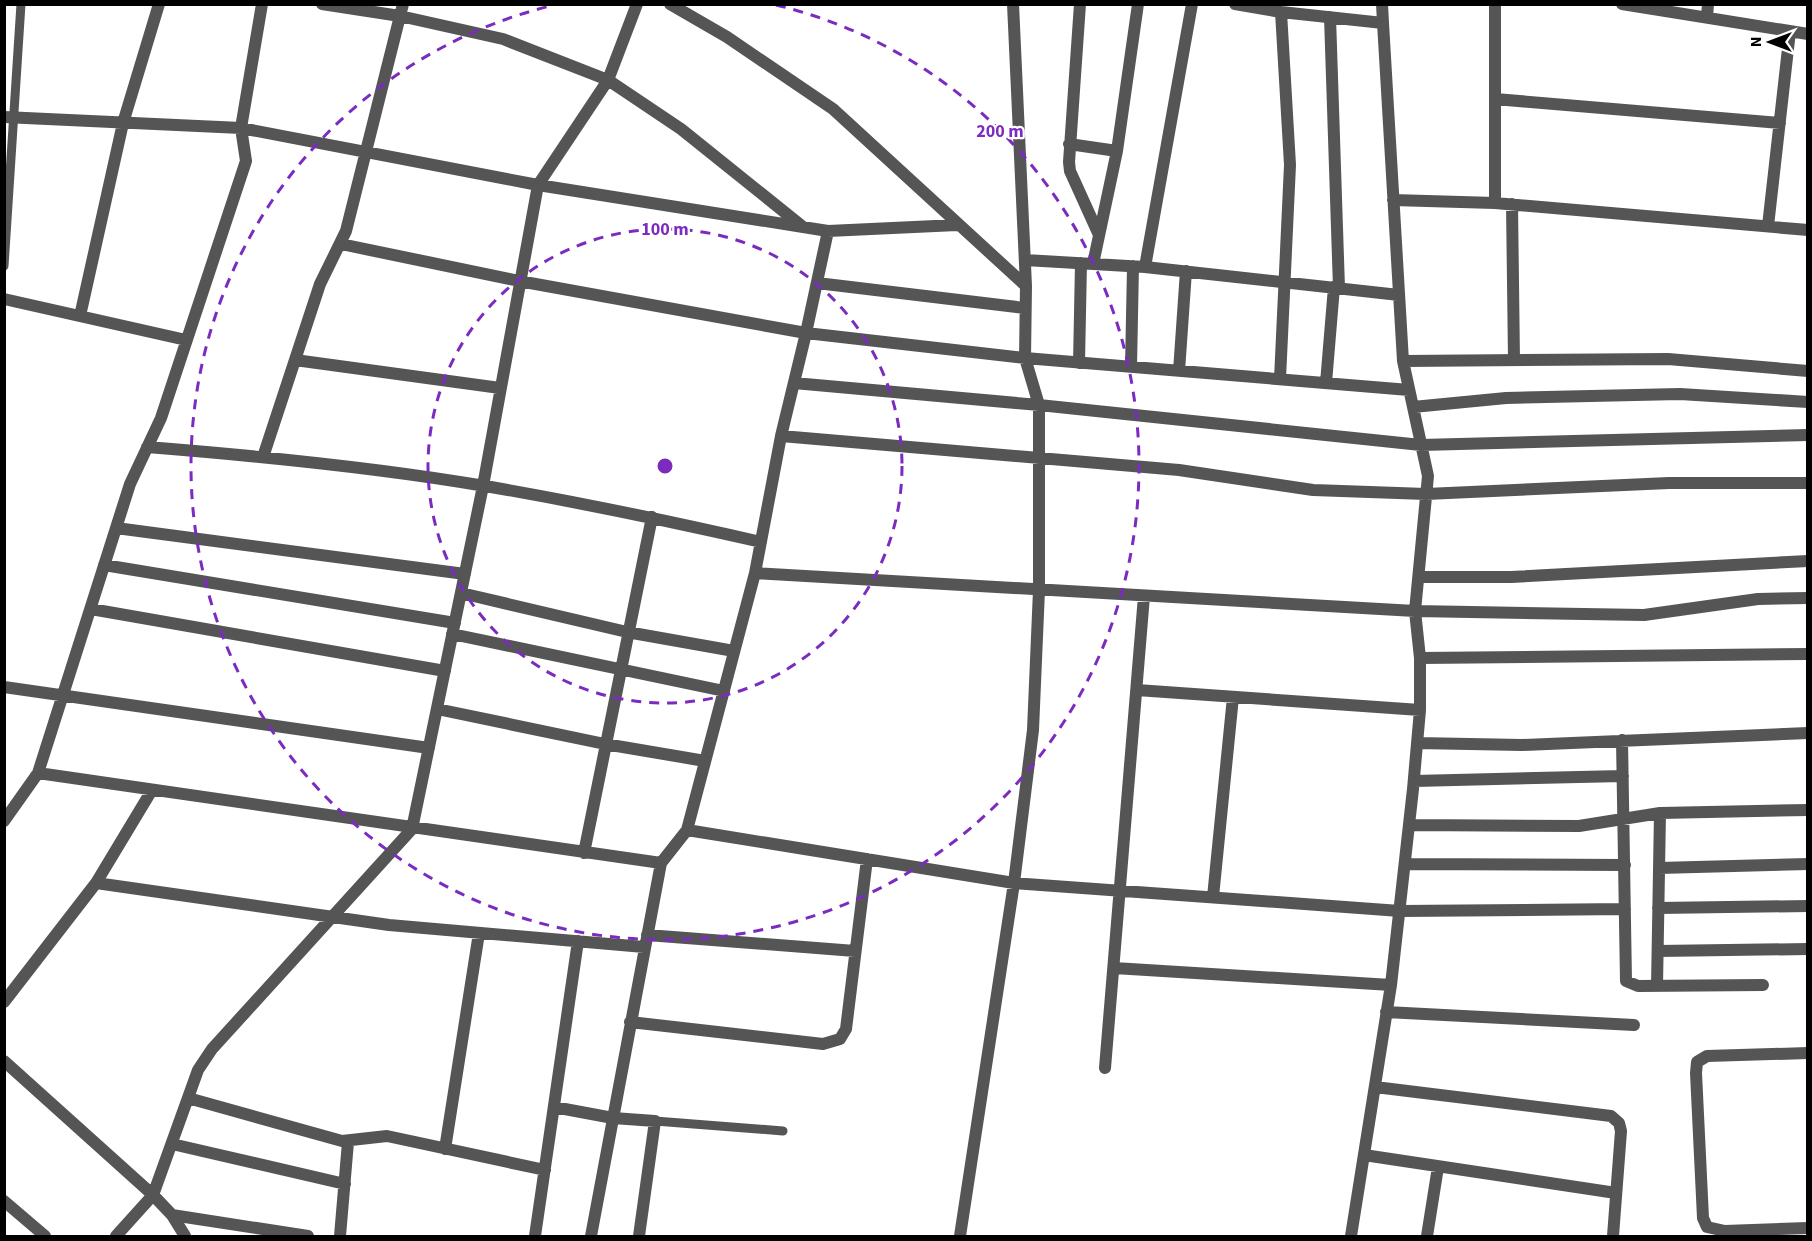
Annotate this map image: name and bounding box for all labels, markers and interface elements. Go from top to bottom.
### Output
north arrow [1740,12,1800,72]
text: N [1745,37,1767,47]
text: 200 m [976,119,1024,144]
text: 100 m [641,217,689,242]
centre of rings [655,456,675,476]

